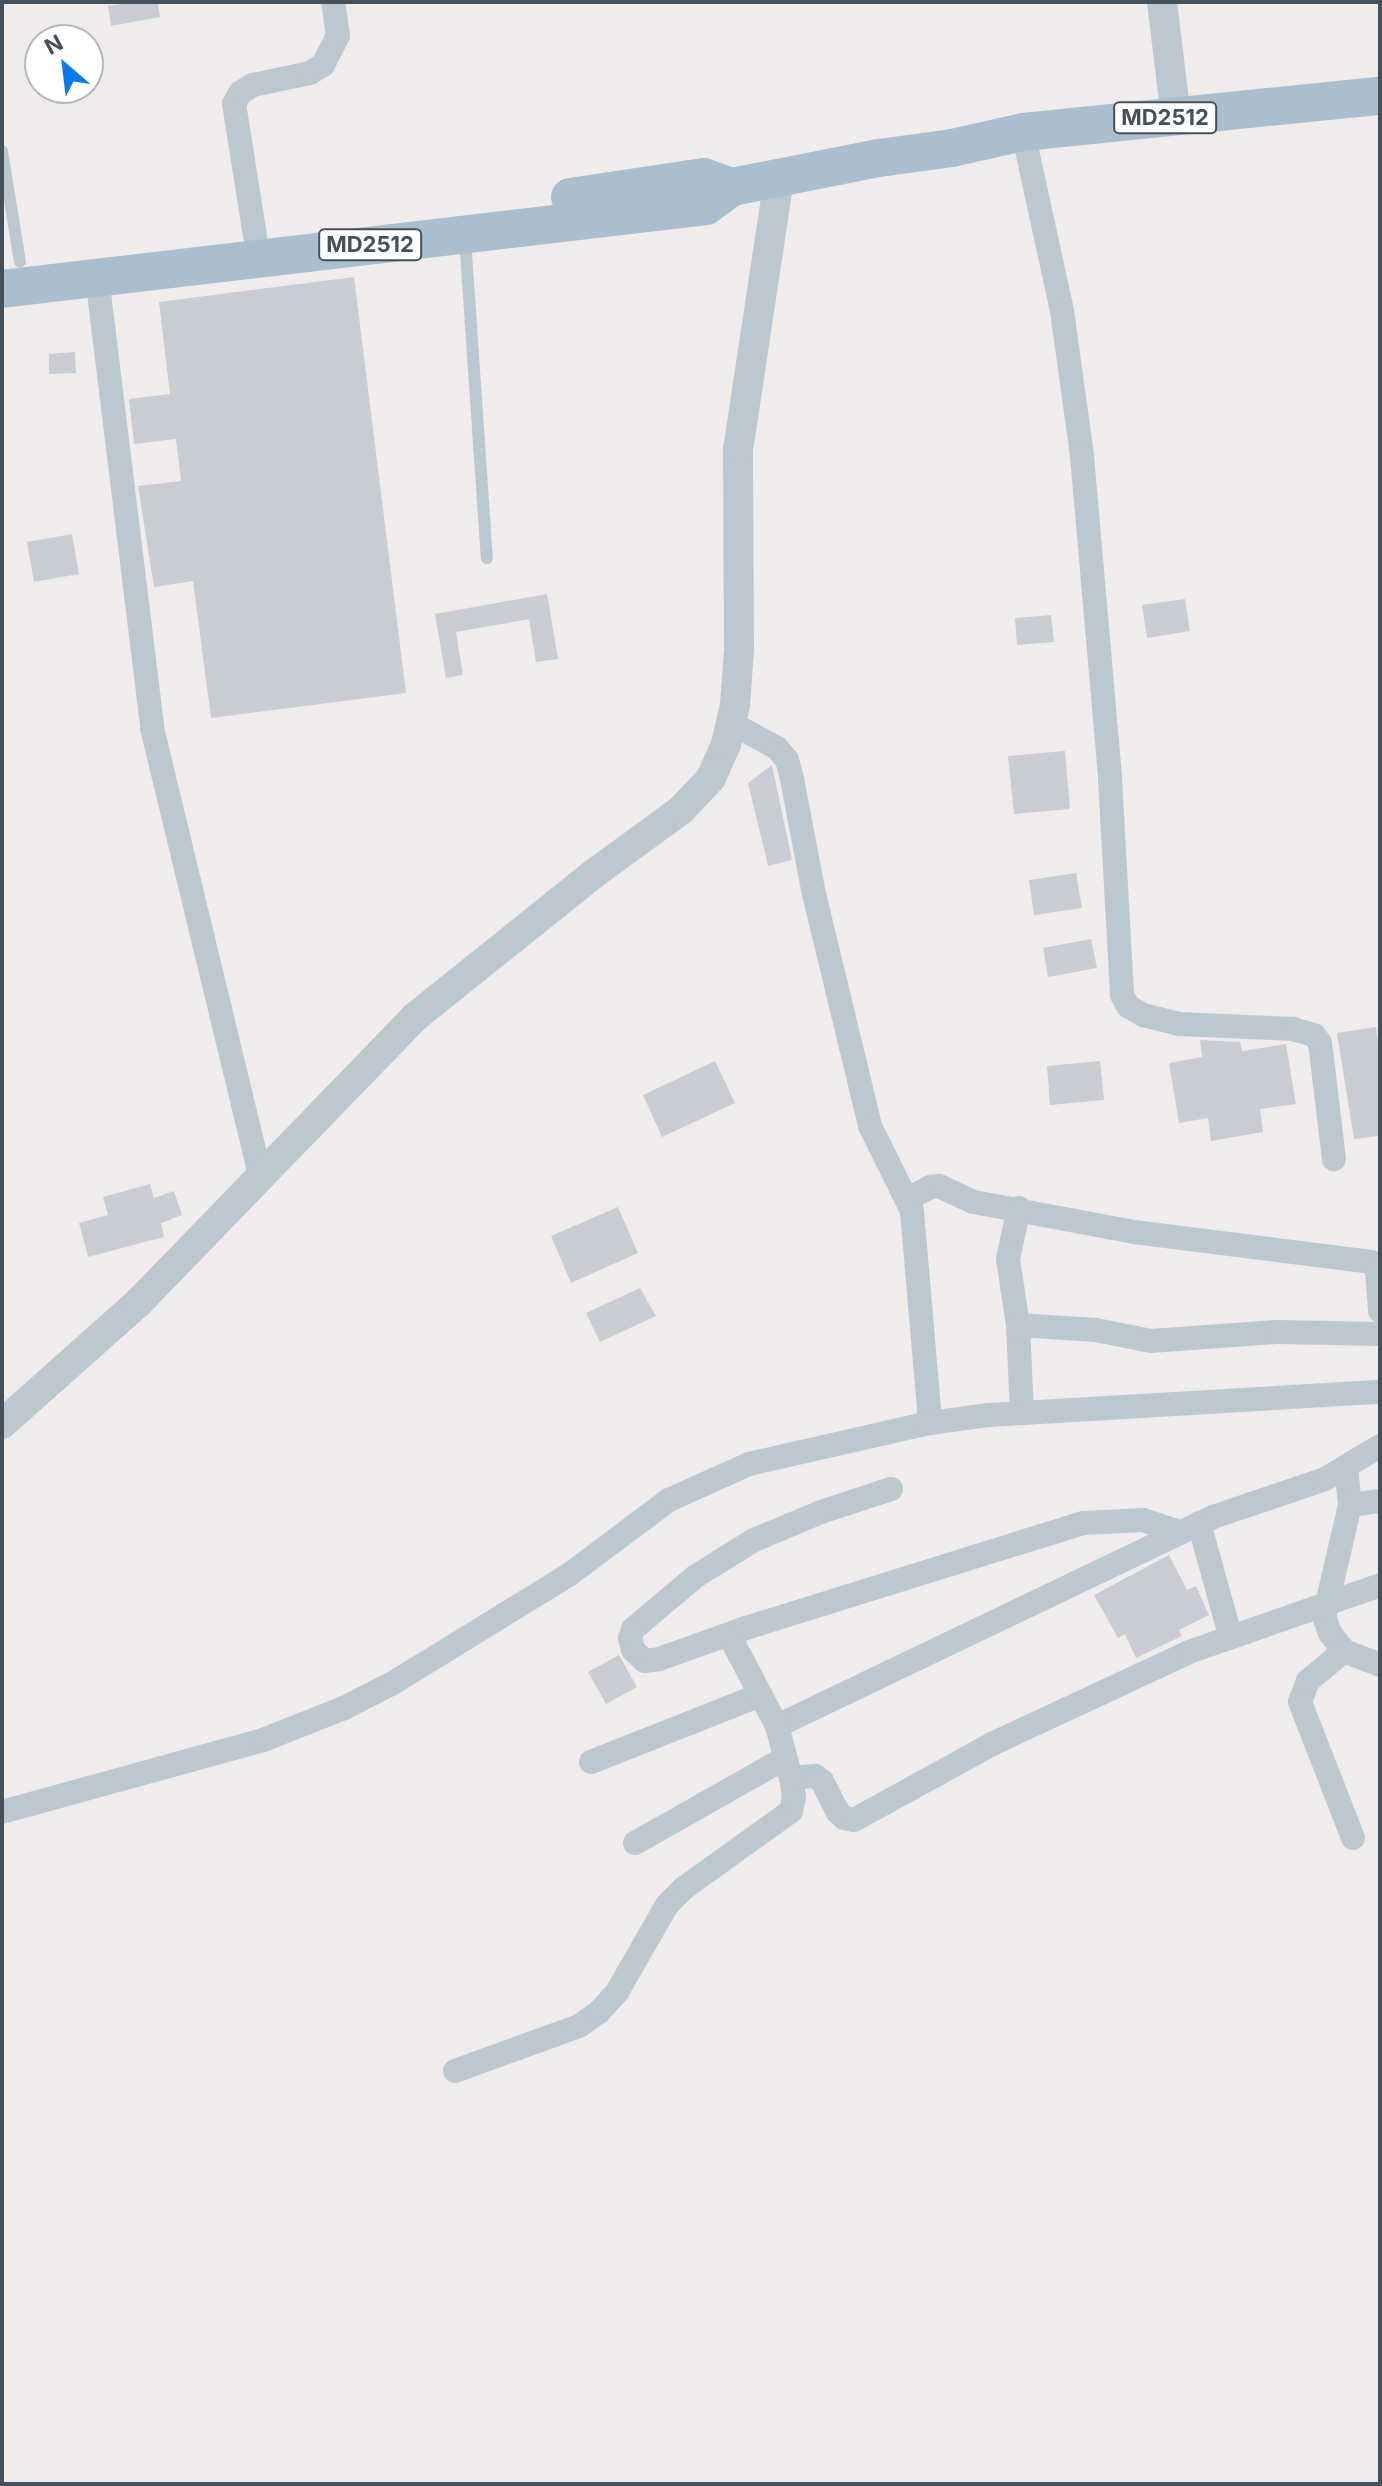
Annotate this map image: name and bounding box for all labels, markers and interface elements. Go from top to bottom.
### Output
north arrow [24,24,104,104]
text: N [40,29,67,60]
road number: MD2512 [1113,100,1217,136]
road number: MD2512 [318,227,422,263]

